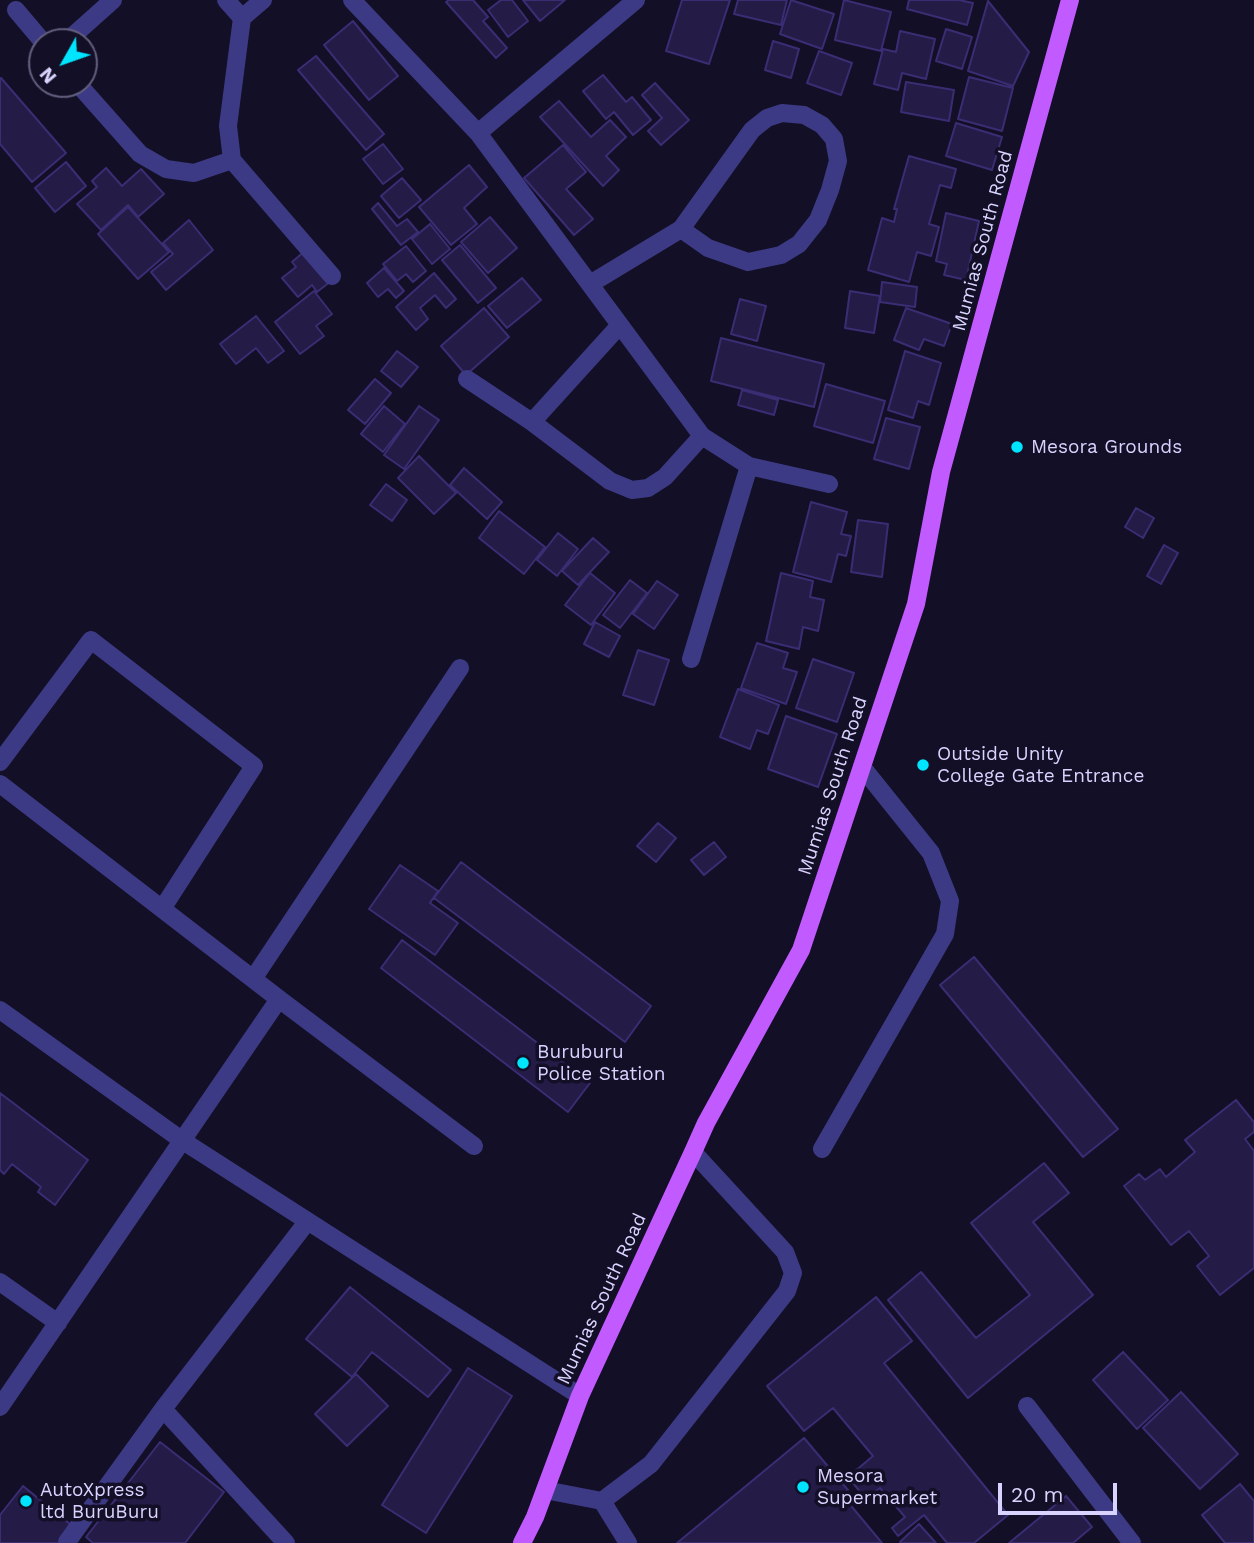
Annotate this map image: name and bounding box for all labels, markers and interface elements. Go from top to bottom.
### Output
north arrow [28,28,98,98]
text: N [35,63,61,88]
street label: Mumias South Road [948,148,1018,334]
place label: Mesora Grounds [1031,436,1182,458]
marker: Mesora Grounds [1009,439,1025,455]
street label: Mumias South Road [793,694,873,878]
place label: Outside Unity College Gate Entrance [937,743,1144,787]
marker: Outside Unity College Gate Entrance [915,757,931,773]
place label: Buruburu Police Station [537,1041,665,1085]
marker: Buruburu Police Station [515,1055,531,1071]
street label: Mumias South Road [552,1210,652,1388]
place label: Mesora Supermarket [817,1465,937,1509]
scale bar [1002,1470,1121,1514]
place label: AutoXpress ltd BuruBuru [40,1479,159,1523]
marker: Mesora Supermarket [795,1479,811,1495]
text: 20 m [1011,1482,1063,1507]
marker: AutoXpress ltd BuruBuru [18,1493,34,1509]

